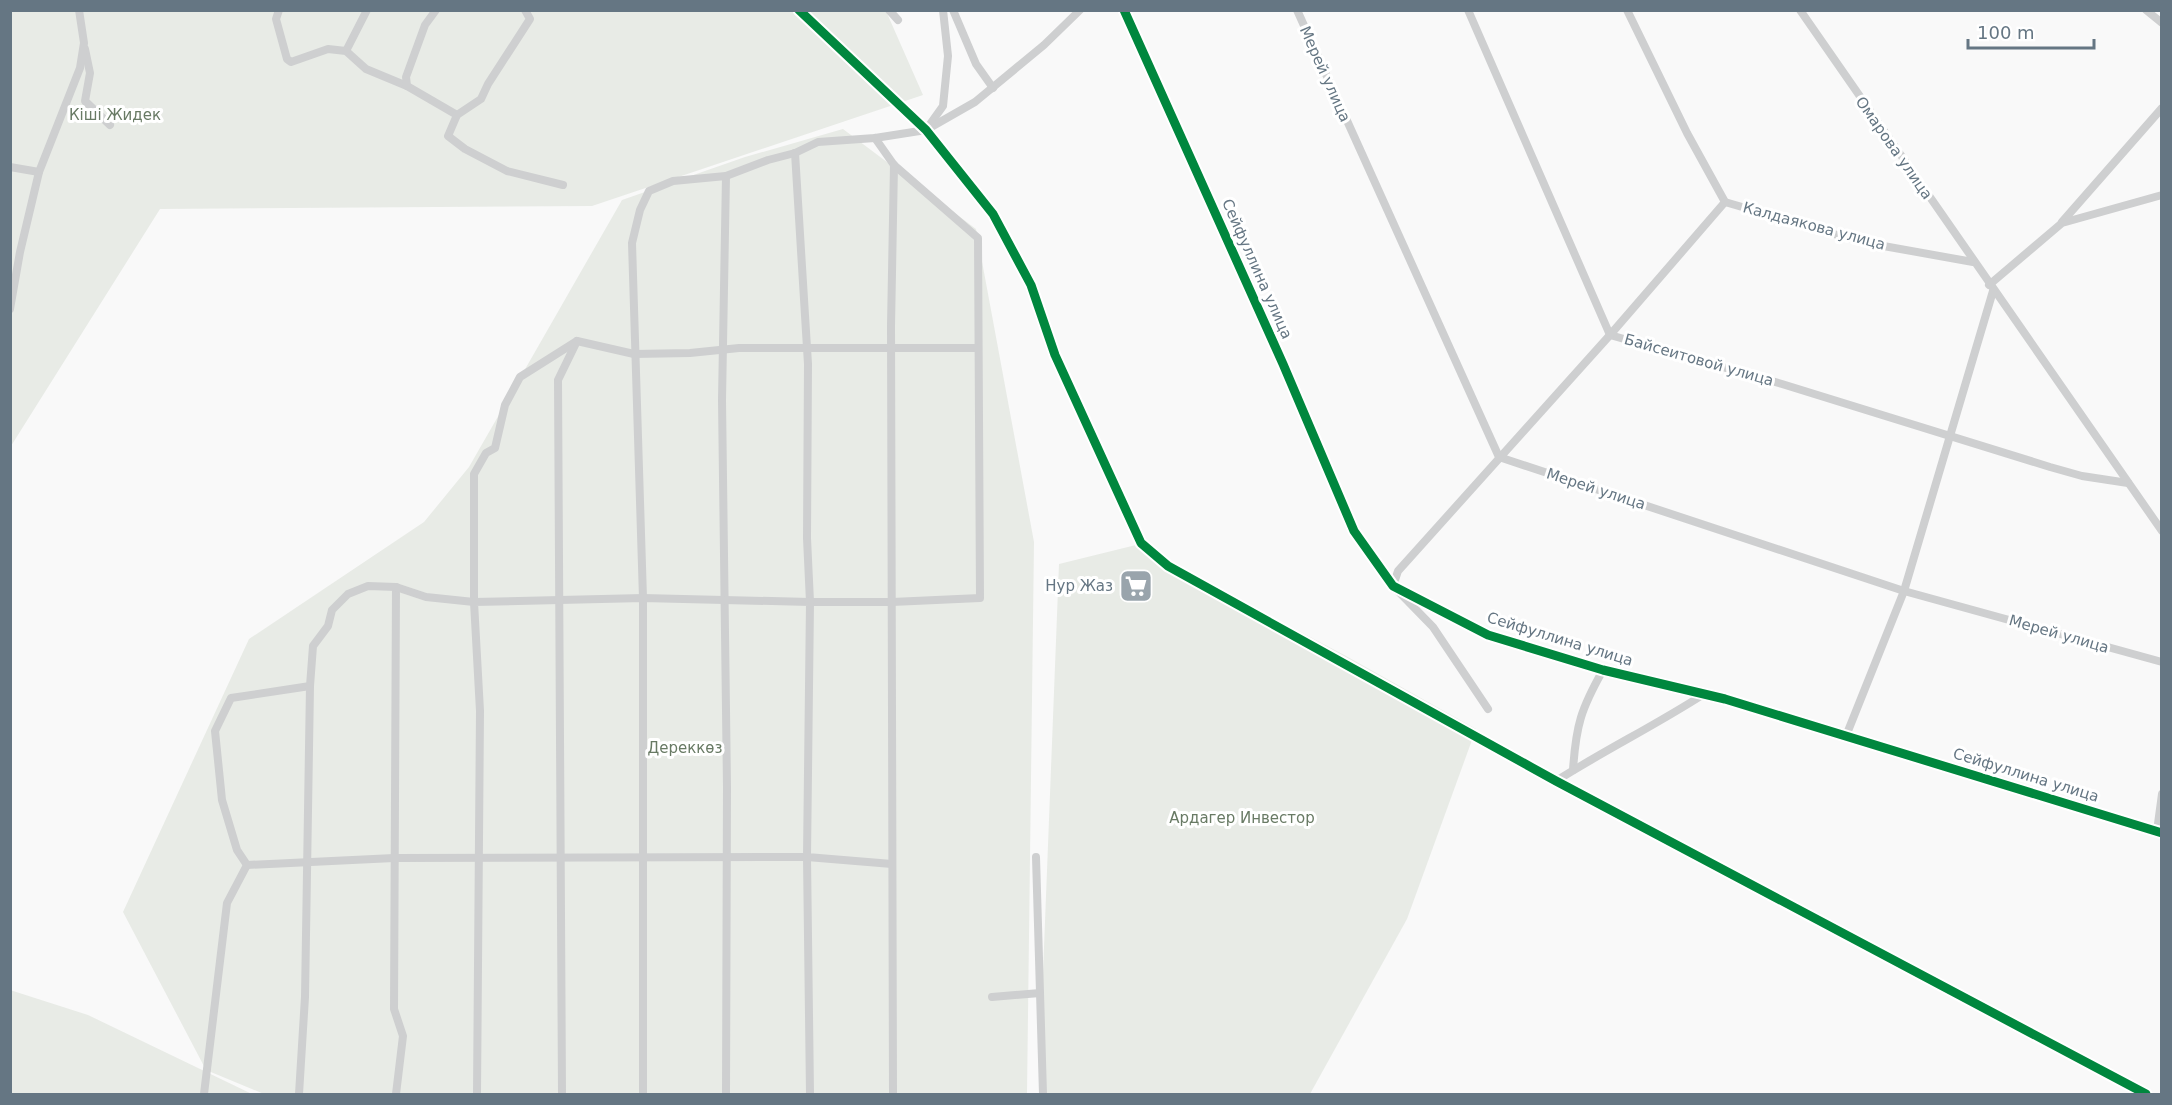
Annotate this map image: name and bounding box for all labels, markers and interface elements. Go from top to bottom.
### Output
scale bar [1968,12,2094,50]
text: 100 m [1977,22,2035,43]
street label: Мерей улица [1296,23,1354,125]
street label: Омарова улица [1852,93,1936,203]
park label: Кіші Жидек [69,106,161,124]
street label: Сейфуллина улица [1218,196,1296,342]
street label: Калдаякова улица [1741,198,1887,254]
street label: Байсеитовой улица [1622,330,1776,390]
street label: Мерей улица [1544,465,1648,513]
supermarket icon: Нур Жаз [1118,568,1154,604]
place label: Нур Жаз [1045,577,1113,595]
street label: Сейфуллина улица [1485,608,1635,670]
street label: Мерей улица [2007,611,2111,657]
park label: Дереккөз [648,739,723,757]
street label: Сейфуллина улица [1951,744,2101,806]
park label: Ардагер Инвестор [1169,809,1315,827]

